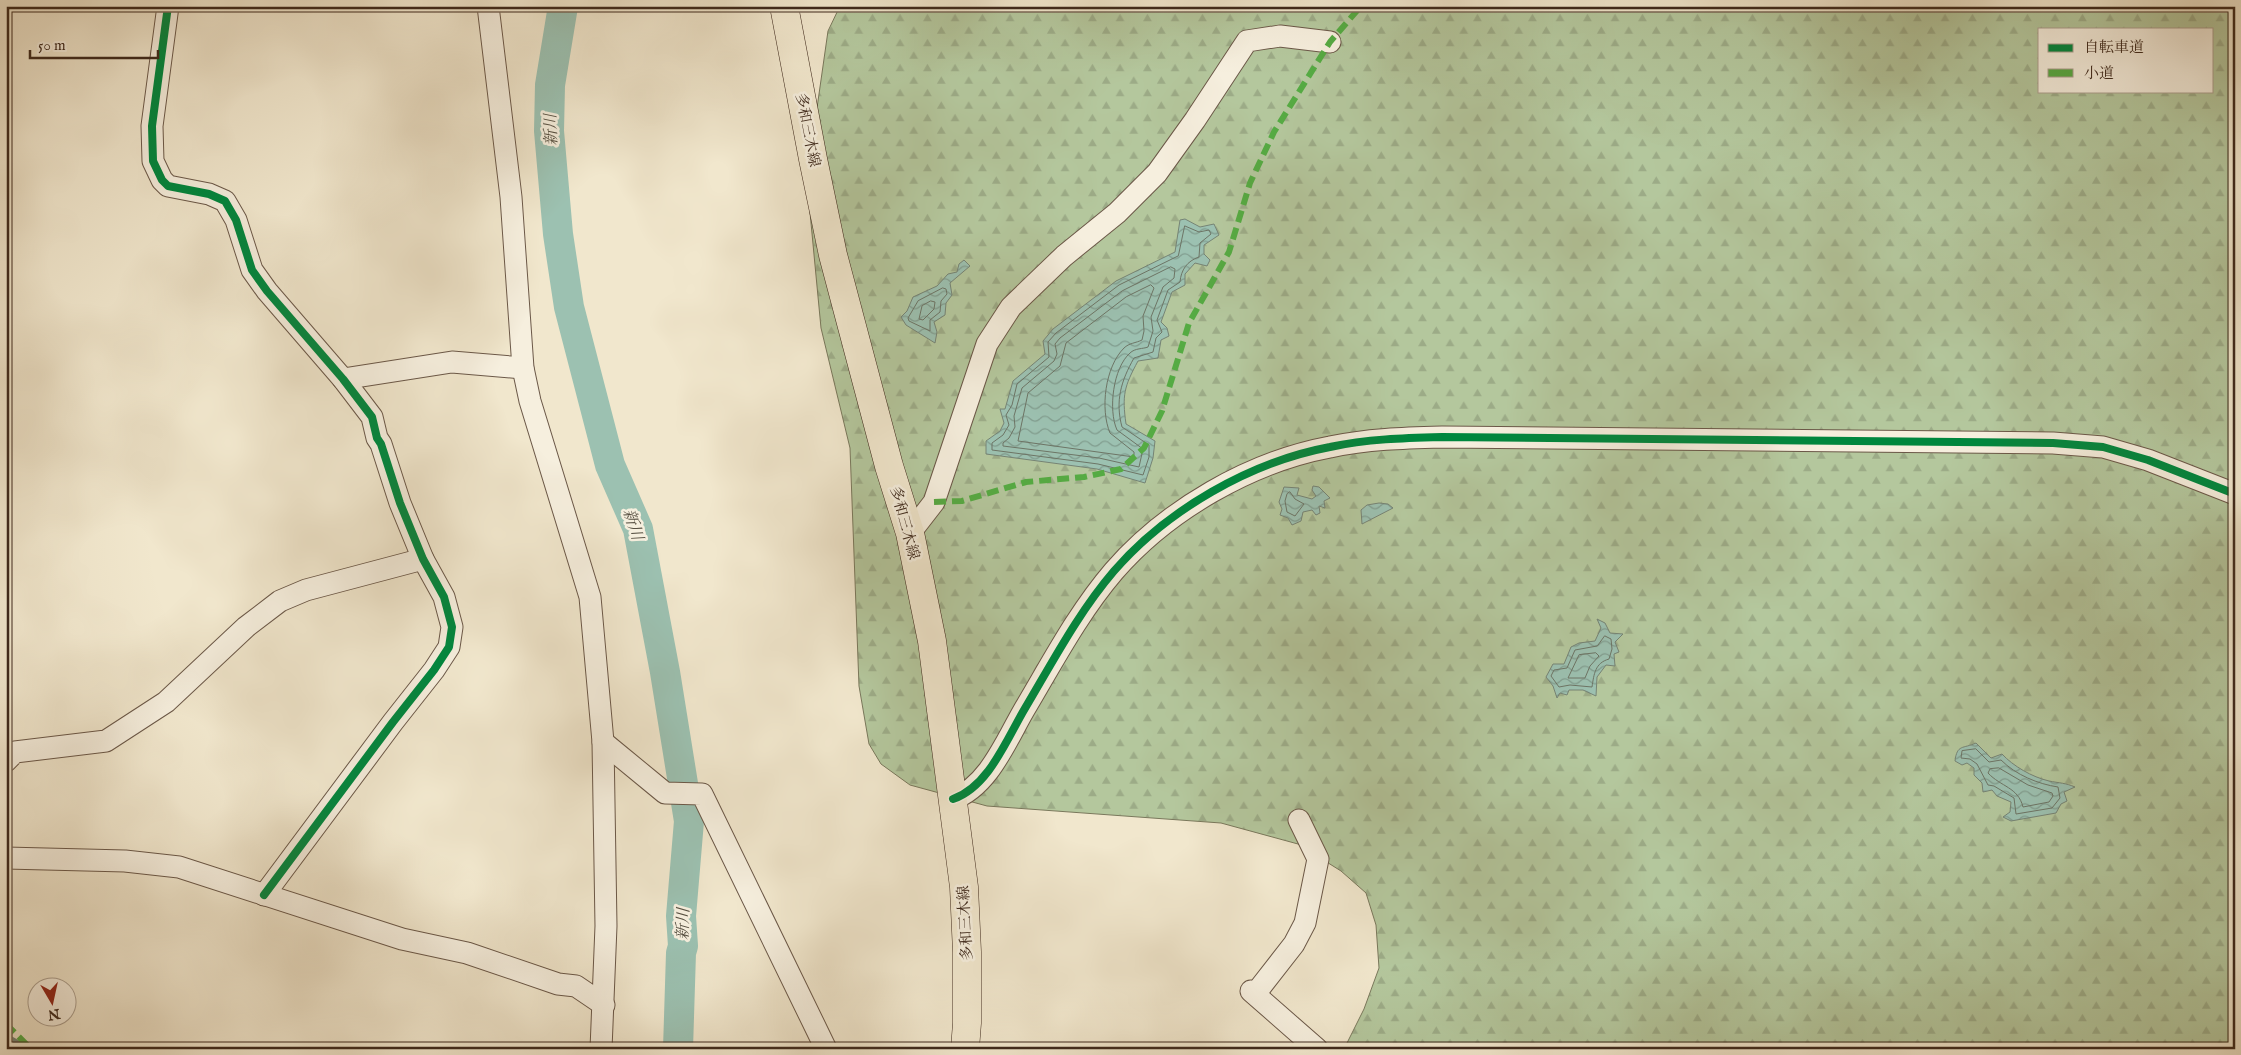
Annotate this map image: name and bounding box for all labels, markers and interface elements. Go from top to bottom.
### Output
scale bar [30,28,158,60]
legend [2038,28,2214,92]
text: 50 m [38,36,66,55]
text: 自転車道 [2084,38,2144,57]
text: 小道 [2084,64,2114,83]
street label: 多和三木線 [791,91,824,169]
water label: 新川 [541,112,563,146]
street label: 多和三木線 [886,484,923,562]
water label: 新川 [618,506,647,545]
street label: 多和三木線 [954,885,977,961]
water label: 新川 [673,906,695,940]
north arrow [28,978,78,1028]
text: N [46,1004,62,1024]

